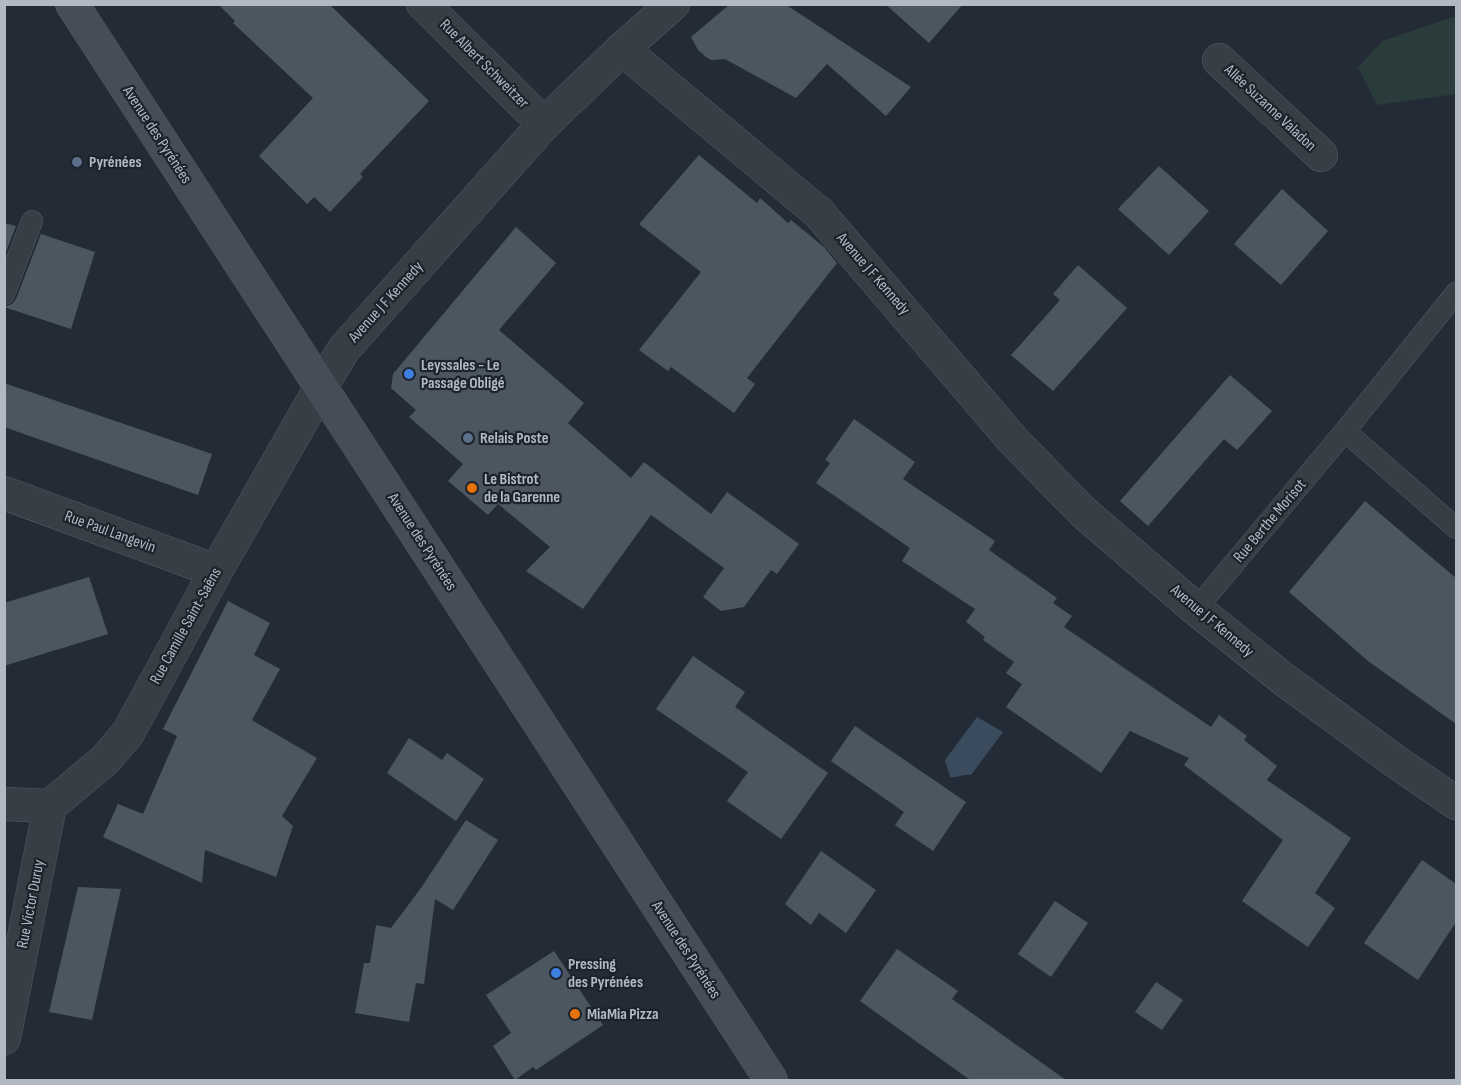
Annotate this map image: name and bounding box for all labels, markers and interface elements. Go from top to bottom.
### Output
street label: Rue Albert Schweitzer [435,15,533,113]
street label: Allée Suzanne Valadon [1219,60,1320,155]
street label: Avenue des Pyrénées [118,82,196,188]
place label: Pyrénées [89,153,142,172]
marker: Pyrénées [70,155,84,169]
street label: Avenue J F Kennedy [831,228,914,319]
street label: Avenue J F Kennedy [344,257,427,347]
place label: Leyssales - Le Passage Obligé [421,356,505,393]
marker: Leyssales - Le Passage Obligé [402,367,416,381]
place label: Relais Poste [480,429,549,448]
marker: Relais Poste [461,431,475,445]
place label: Le Bistrot de la Garenne [484,470,560,507]
street label: Rue Berthe Morisot [1230,475,1310,567]
marker: Le Bistrot de la Garenne [465,481,479,495]
street label: Avenue des Pyrénées [383,489,461,595]
street label: Rue Paul Langevin [62,507,158,557]
street label: Rue Camille Saint-Saëns [146,564,226,688]
street label: Avenue J F Kennedy [1166,580,1257,661]
street label: Rue Victor Duruy [13,858,49,950]
street label: Avenue des Pyrénées [647,897,725,1003]
place label: Pressing des Pyrénées [568,955,643,992]
marker: Pressing des Pyrénées [549,966,563,980]
place label: MiaMia Pizza [587,1005,659,1024]
marker: MiaMia Pizza [568,1007,582,1021]

